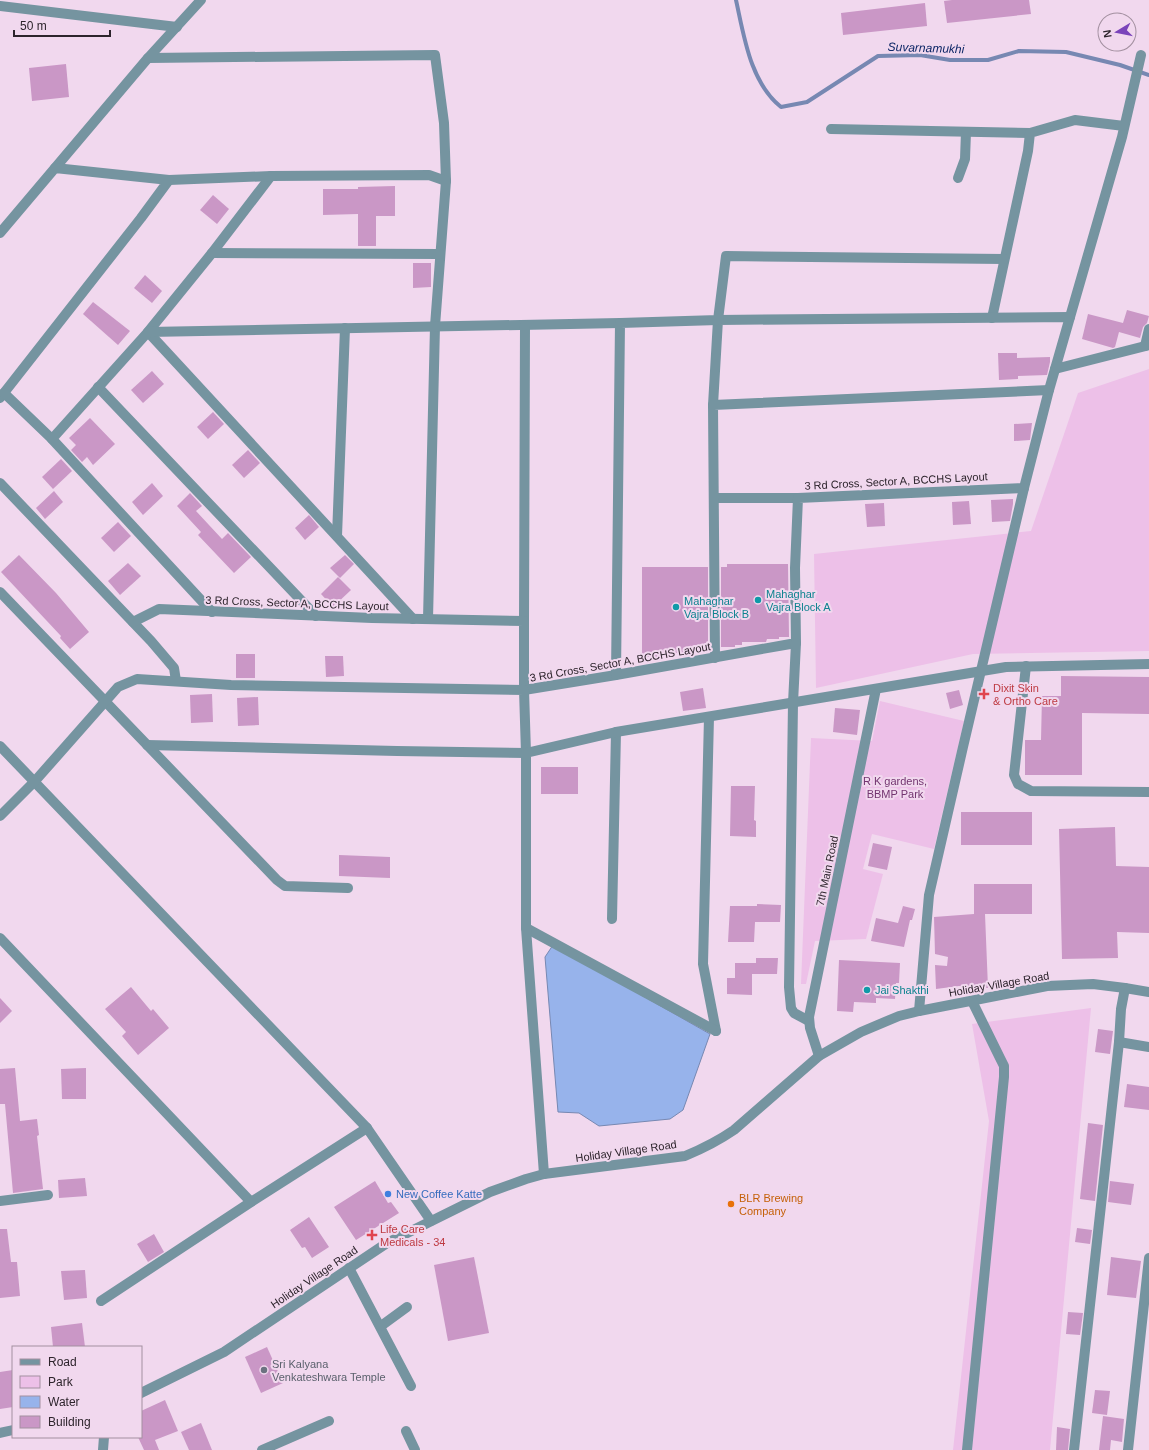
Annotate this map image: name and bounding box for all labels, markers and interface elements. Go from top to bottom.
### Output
scale bar [14,12,110,38]
north arrow [1097,12,1137,52]
text: 50 m [20,19,47,33]
text: N [1101,29,1114,39]
water label: Suvarnamukhi [887,40,965,56]
street label: 3 Rd Cross, Sector A, BCCHS Layout [804,470,988,492]
place label: Mahaghar Vajra Block A [766,588,831,613]
street label: 3 Rd Cross, Sector A, BCCHS Layout [205,594,389,612]
place label: Mahaghar Vajra Block B [684,595,749,620]
marker: Mahaghar Vajra Block A [753,595,763,605]
marker: Mahaghar Vajra Block B [671,602,681,612]
street label: 3 Rd Cross, Sector A, BCCHS Layout [529,640,711,684]
place label: Dixit Skin & Ortho Care [993,682,1058,707]
marker: Dixit Skin & Ortho Care [978,688,990,700]
park label: R K gardens, BBMP Park [863,775,927,800]
street label: 7th Main Road [814,835,840,907]
street label: Holiday Village Road [948,969,1050,999]
place label: Jai Shakthi [875,984,929,996]
marker: Jai Shakthi [862,985,872,995]
street label: Holiday Village Road [575,1138,677,1164]
place label: New Coffee Katte [396,1188,482,1200]
marker: New Coffee Katte [383,1189,393,1199]
place label: BLR Brewing Company [739,1192,803,1217]
marker: BLR Brewing Company [726,1199,736,1209]
place label: Life Care Medicals - 34 [380,1223,445,1248]
marker: Life Care Medicals - 34 [367,1230,377,1240]
street label: Holiday Village Road [268,1244,360,1310]
legend [12,1346,142,1438]
text: Road [48,1355,77,1369]
place label: Sri Kalyana Venkateshwara Temple [272,1358,386,1383]
marker: Sri Kalyana Venkateshwara Temple [259,1365,269,1375]
text: Park [48,1375,74,1389]
text: Water [48,1395,80,1409]
text: Building [48,1415,91,1429]

